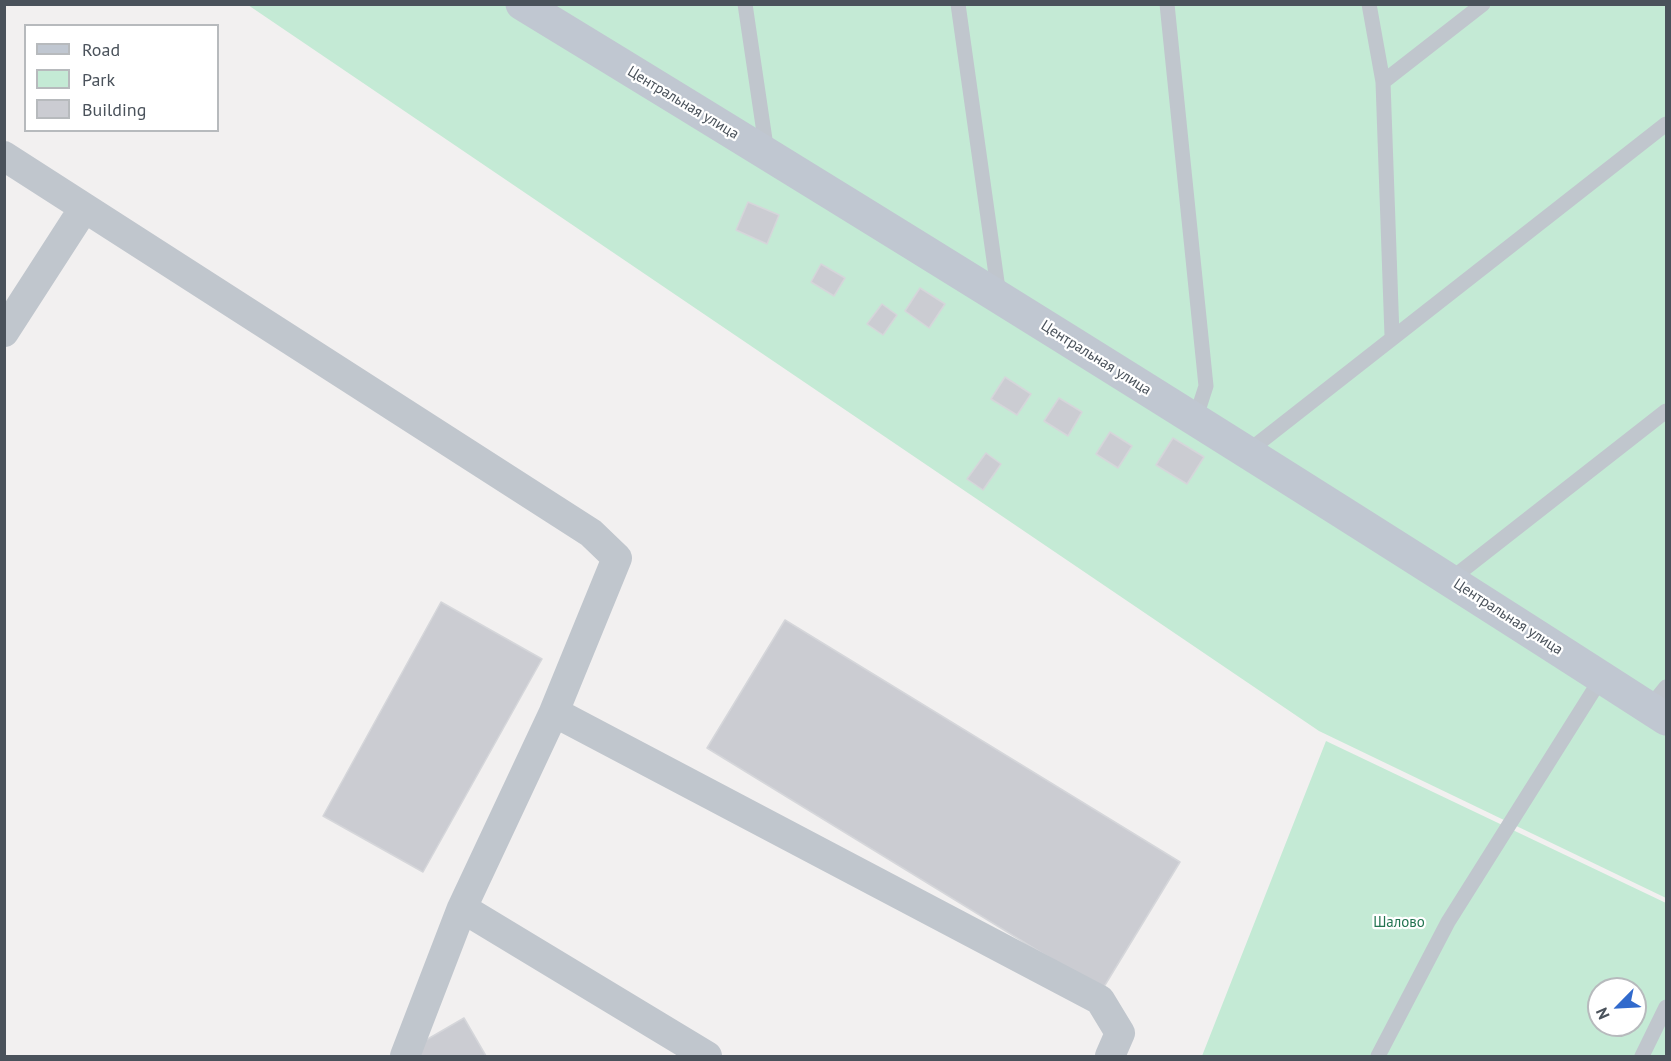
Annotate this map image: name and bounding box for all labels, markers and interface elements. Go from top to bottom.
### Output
legend [24,24,219,132]
text: Road [82,38,120,61]
street label: Центральная улица [624,63,742,143]
text: Park [82,68,115,91]
text: Building [82,98,146,121]
street label: Центральная улица [1038,317,1154,399]
street label: Центральная улица [1450,575,1566,659]
park label: Шалово [1373,914,1425,932]
north arrow [1587,977,1647,1037]
text: N [1591,1005,1614,1022]

